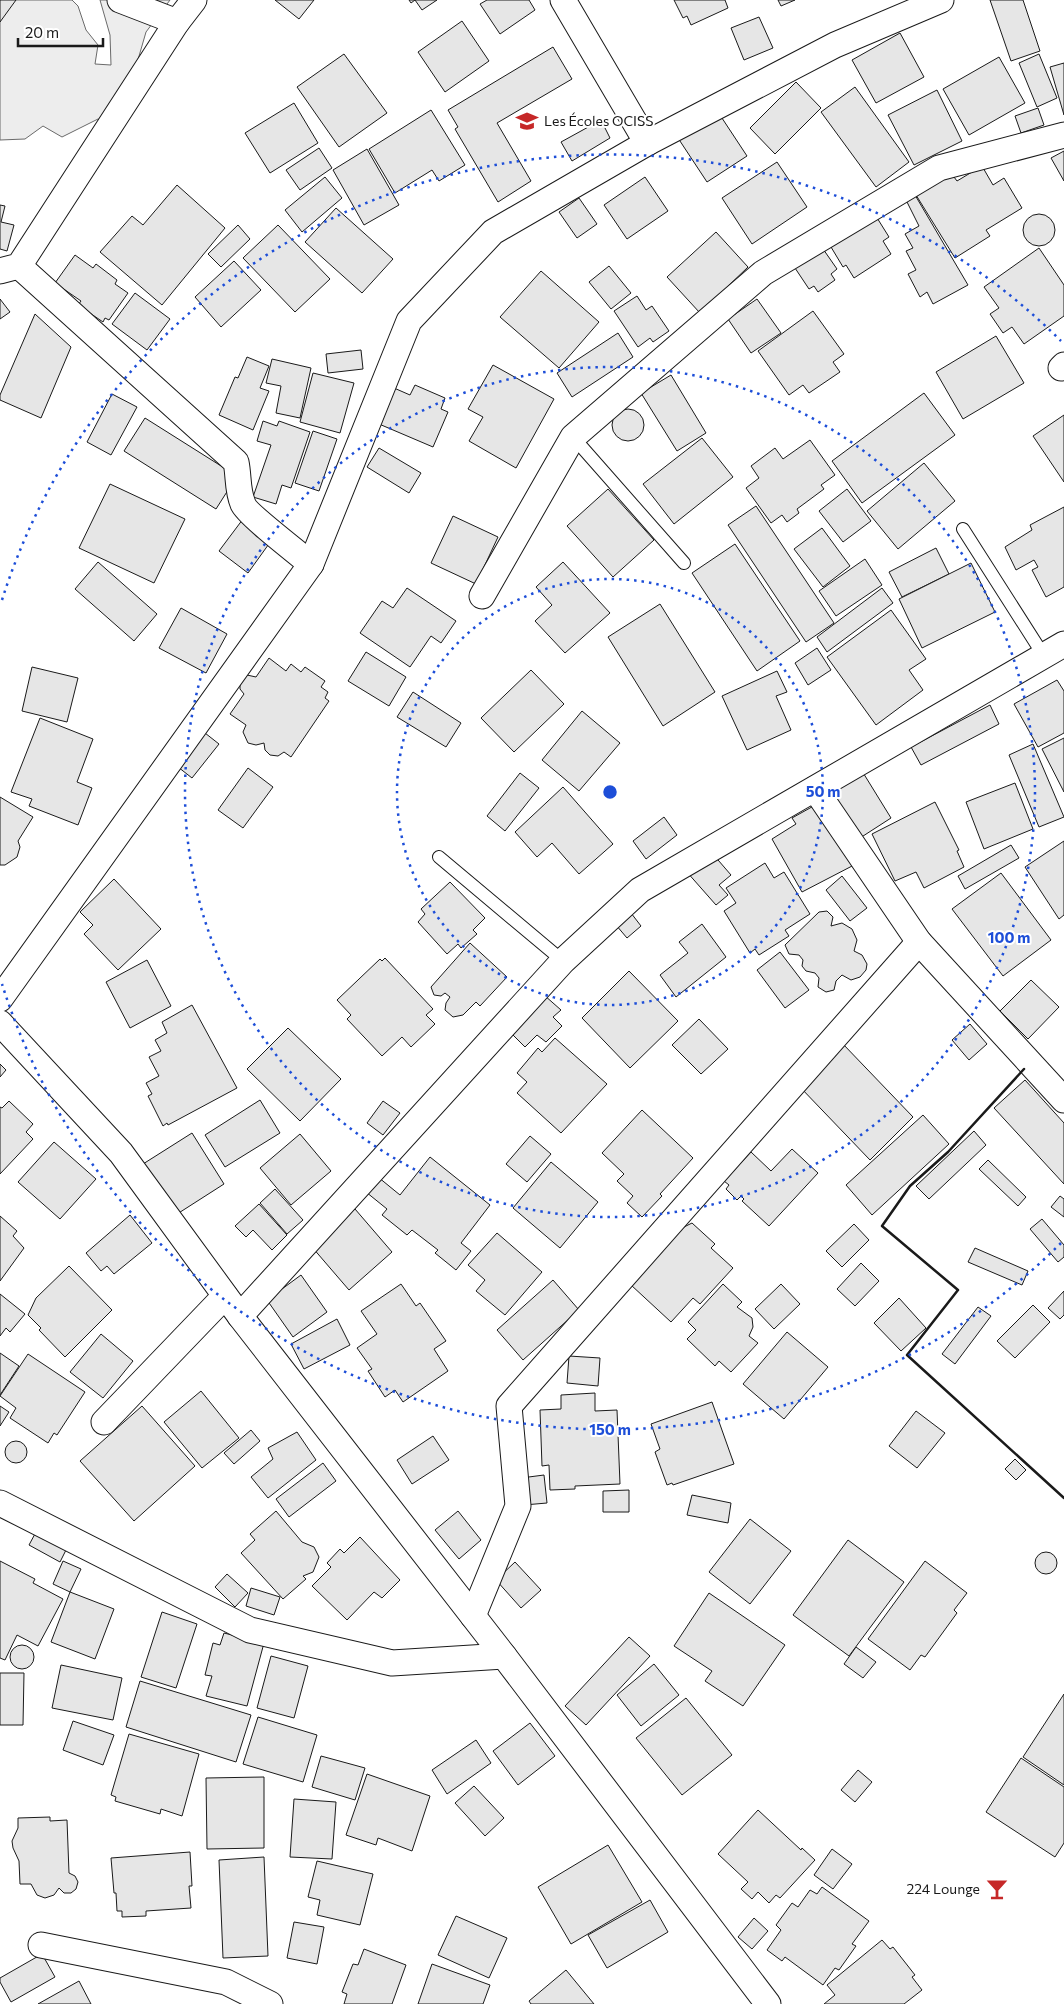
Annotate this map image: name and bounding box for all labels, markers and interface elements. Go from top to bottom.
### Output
scale bar [18,15,102,47]
text: 20 m [25,23,59,41]
school or university icon: Les Écoles OCISS [514,108,540,134]
place label: Les Écoles OCISS [544,112,653,129]
text: 50 m [806,782,840,800]
centre of rings [601,783,619,801]
text: 100 m [988,928,1030,946]
text: 150 m [589,1420,631,1438]
bar icon: 224 Lounge [984,1876,1010,1902]
place label: 224 Lounge [907,1880,980,1897]

